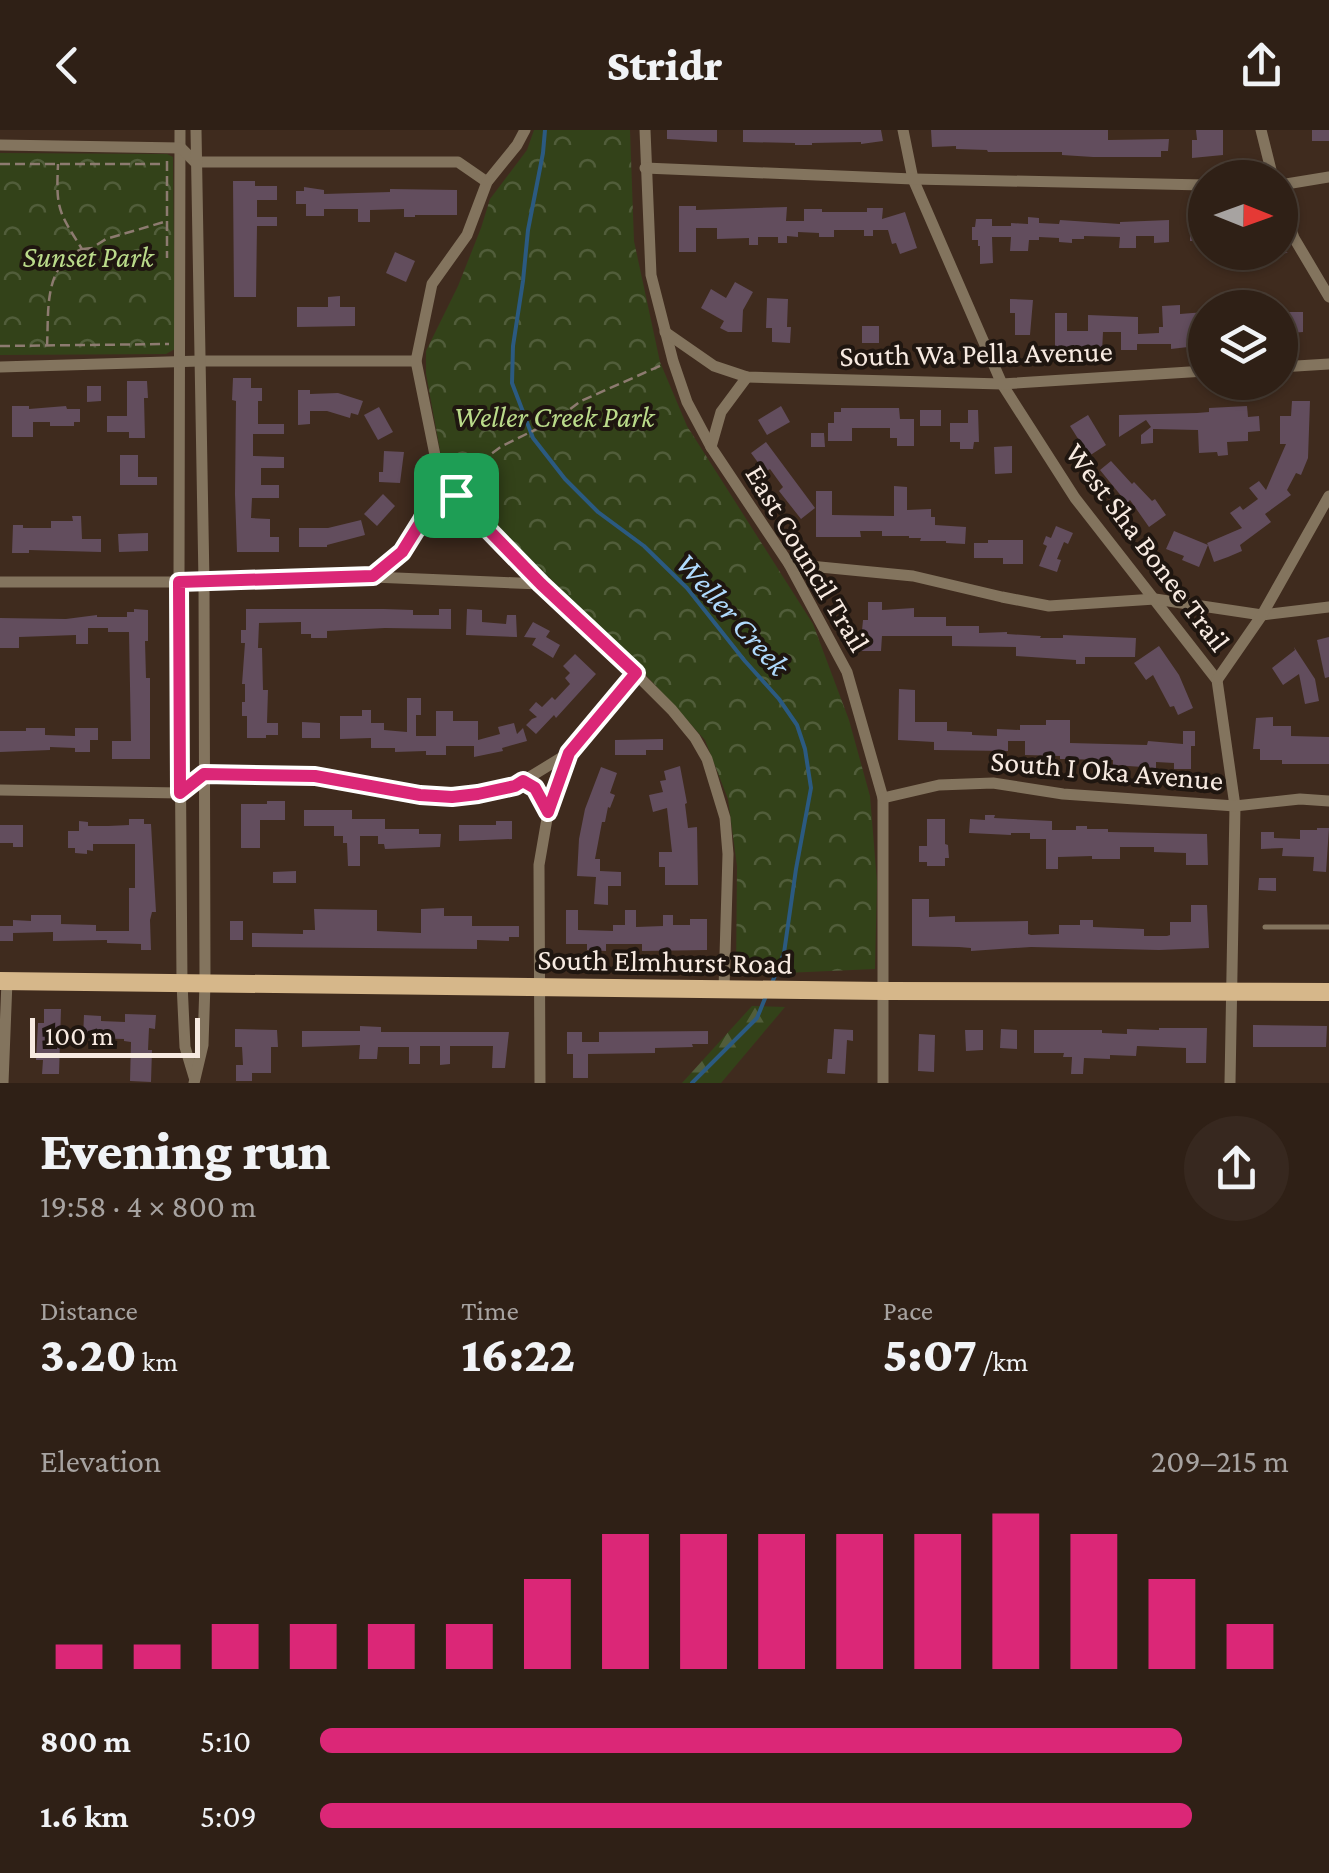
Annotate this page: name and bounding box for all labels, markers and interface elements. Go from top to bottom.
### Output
icon: back [40,38,95,93]
icon: share [1234,38,1289,93]
text: Stridr [606,40,723,90]
north arrow [1188,160,1298,270]
map controls [1188,160,1298,400]
park label: Sunset Park [22,240,155,273]
button: layers [1188,290,1298,400]
street label: South Wa Pella Avenue [839,334,1113,372]
park label: Weller Creek Park [454,400,656,433]
street label: West Sha Bonee Trail [1059,436,1237,658]
pin [414,453,499,538]
street label: East Council Trail [739,459,877,657]
icon: arrive [429,468,484,523]
water label: Weller Creek [669,545,799,684]
street label: South I Oka Avenue [989,743,1225,797]
street label: South Elmhurst Road [537,942,793,980]
scale bar [30,1013,200,1058]
text: 100 m [45,1020,114,1051]
button: share [1184,1116,1289,1221]
text: Evening run [40,1120,330,1181]
text: 19:58 · 4 × 800 m [40,1188,257,1224]
text: Distance [40,1295,138,1326]
text: Time [461,1295,519,1326]
text: Pace [883,1295,933,1326]
text: 3.20 [40,1326,137,1382]
text: 16:22 [461,1326,575,1382]
text: 5:07 [883,1326,977,1382]
text: km [137,1346,178,1377]
text: /km [977,1346,1028,1377]
text: Elevation [40,1443,161,1479]
text: 209–215 m [1151,1443,1289,1479]
text: 800 m [40,1723,131,1759]
text: 5:10 [200,1723,251,1759]
text: 1.6 km [40,1798,129,1834]
text: 5:09 [200,1798,257,1834]

